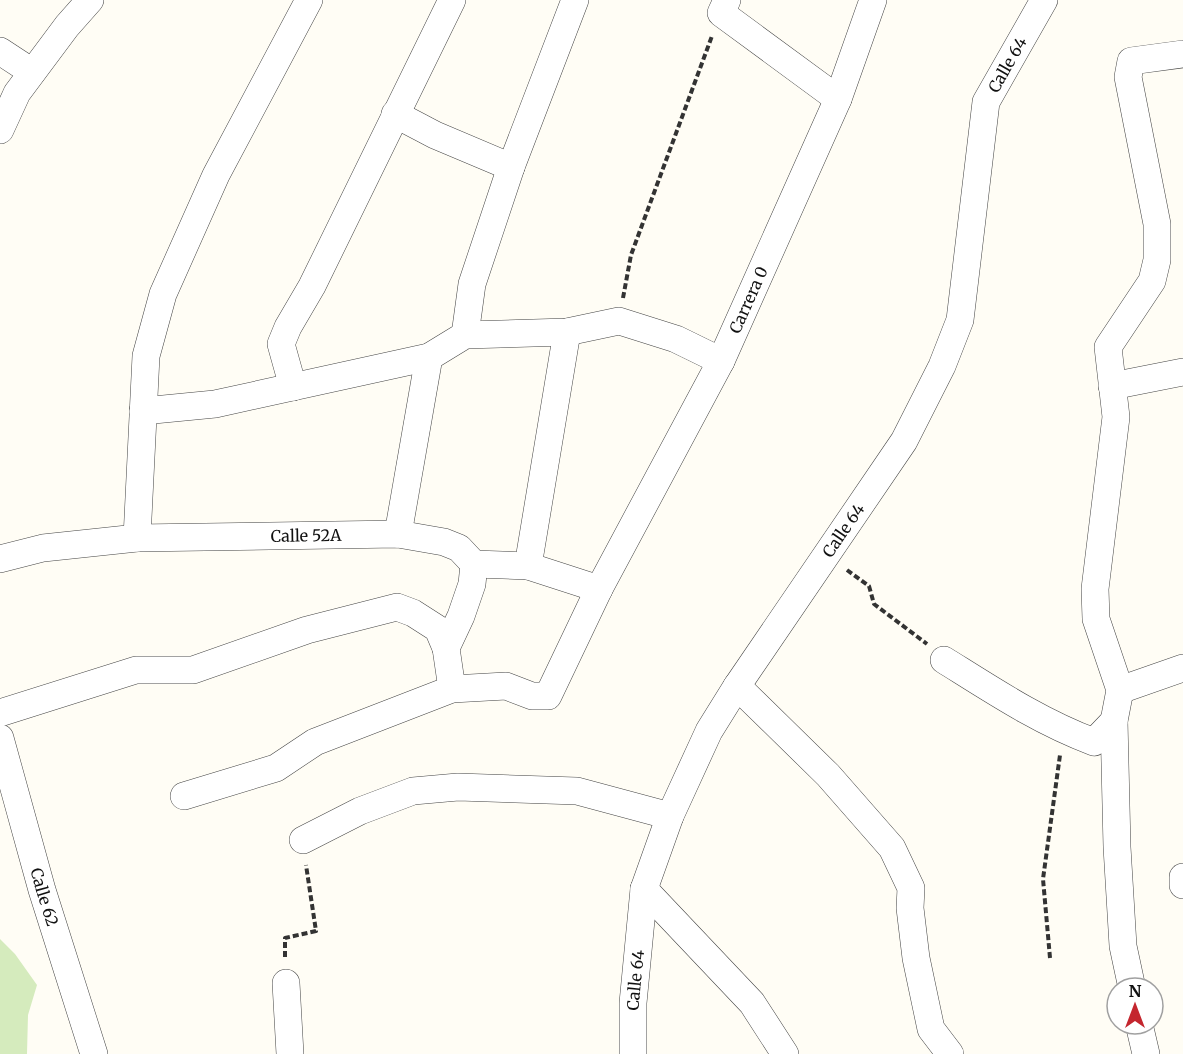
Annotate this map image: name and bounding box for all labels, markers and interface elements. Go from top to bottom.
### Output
street label: Calle 64 [983,33,1031,96]
street label: Carrera 0 [725,263,772,336]
street label: Calle 64 [818,499,869,561]
street label: Calle 52A [270,525,342,546]
street label: Calle 62 [26,866,63,929]
street label: Calle 64 [623,949,648,1010]
north arrow [1105,976,1165,1036]
text: N [1129,981,1142,1001]

